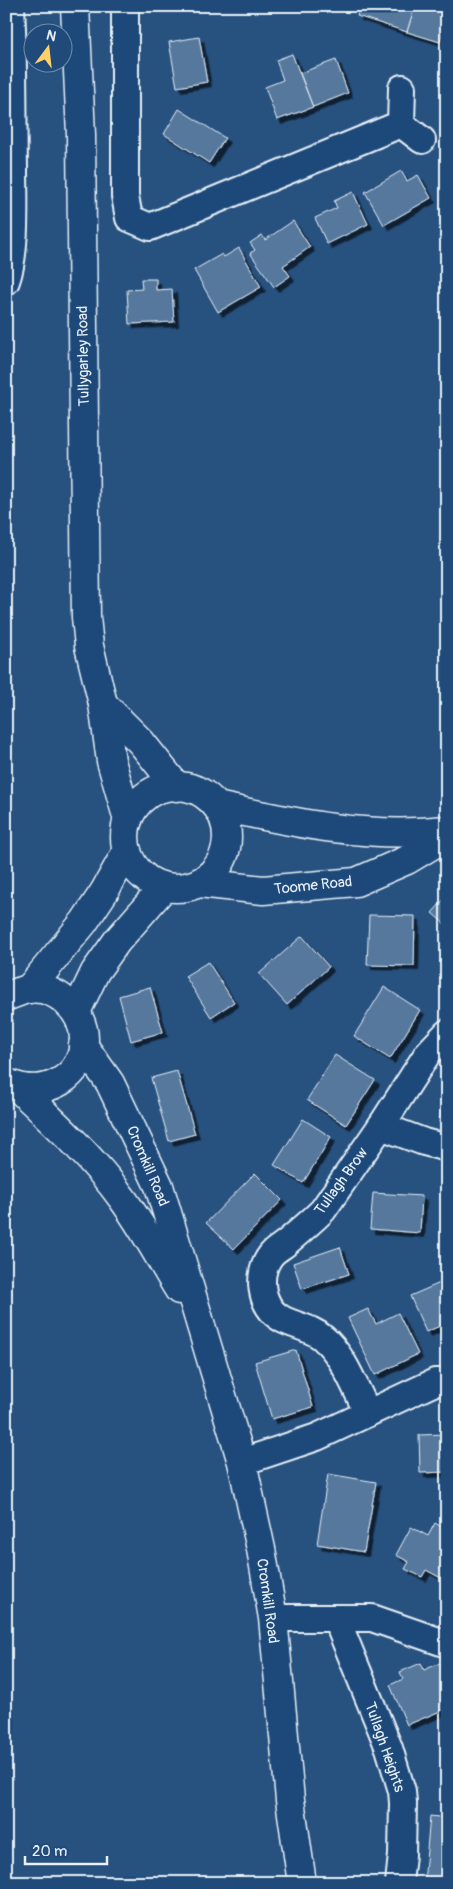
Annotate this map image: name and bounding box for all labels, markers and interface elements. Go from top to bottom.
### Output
north arrow [22,22,72,72]
text: N [44,26,58,45]
street label: Tullygarley Road [73,306,94,406]
street label: Toome Road [273,872,353,899]
street label: Cromkill Road [122,1123,173,1209]
street label: Tullagh Brow [310,1144,372,1219]
street label: Cromkill Road [252,1557,283,1645]
street label: Tullagh Heights [360,1700,409,1795]
scale bar [25,1834,108,1866]
text: 20 m [32,1842,67,1861]

